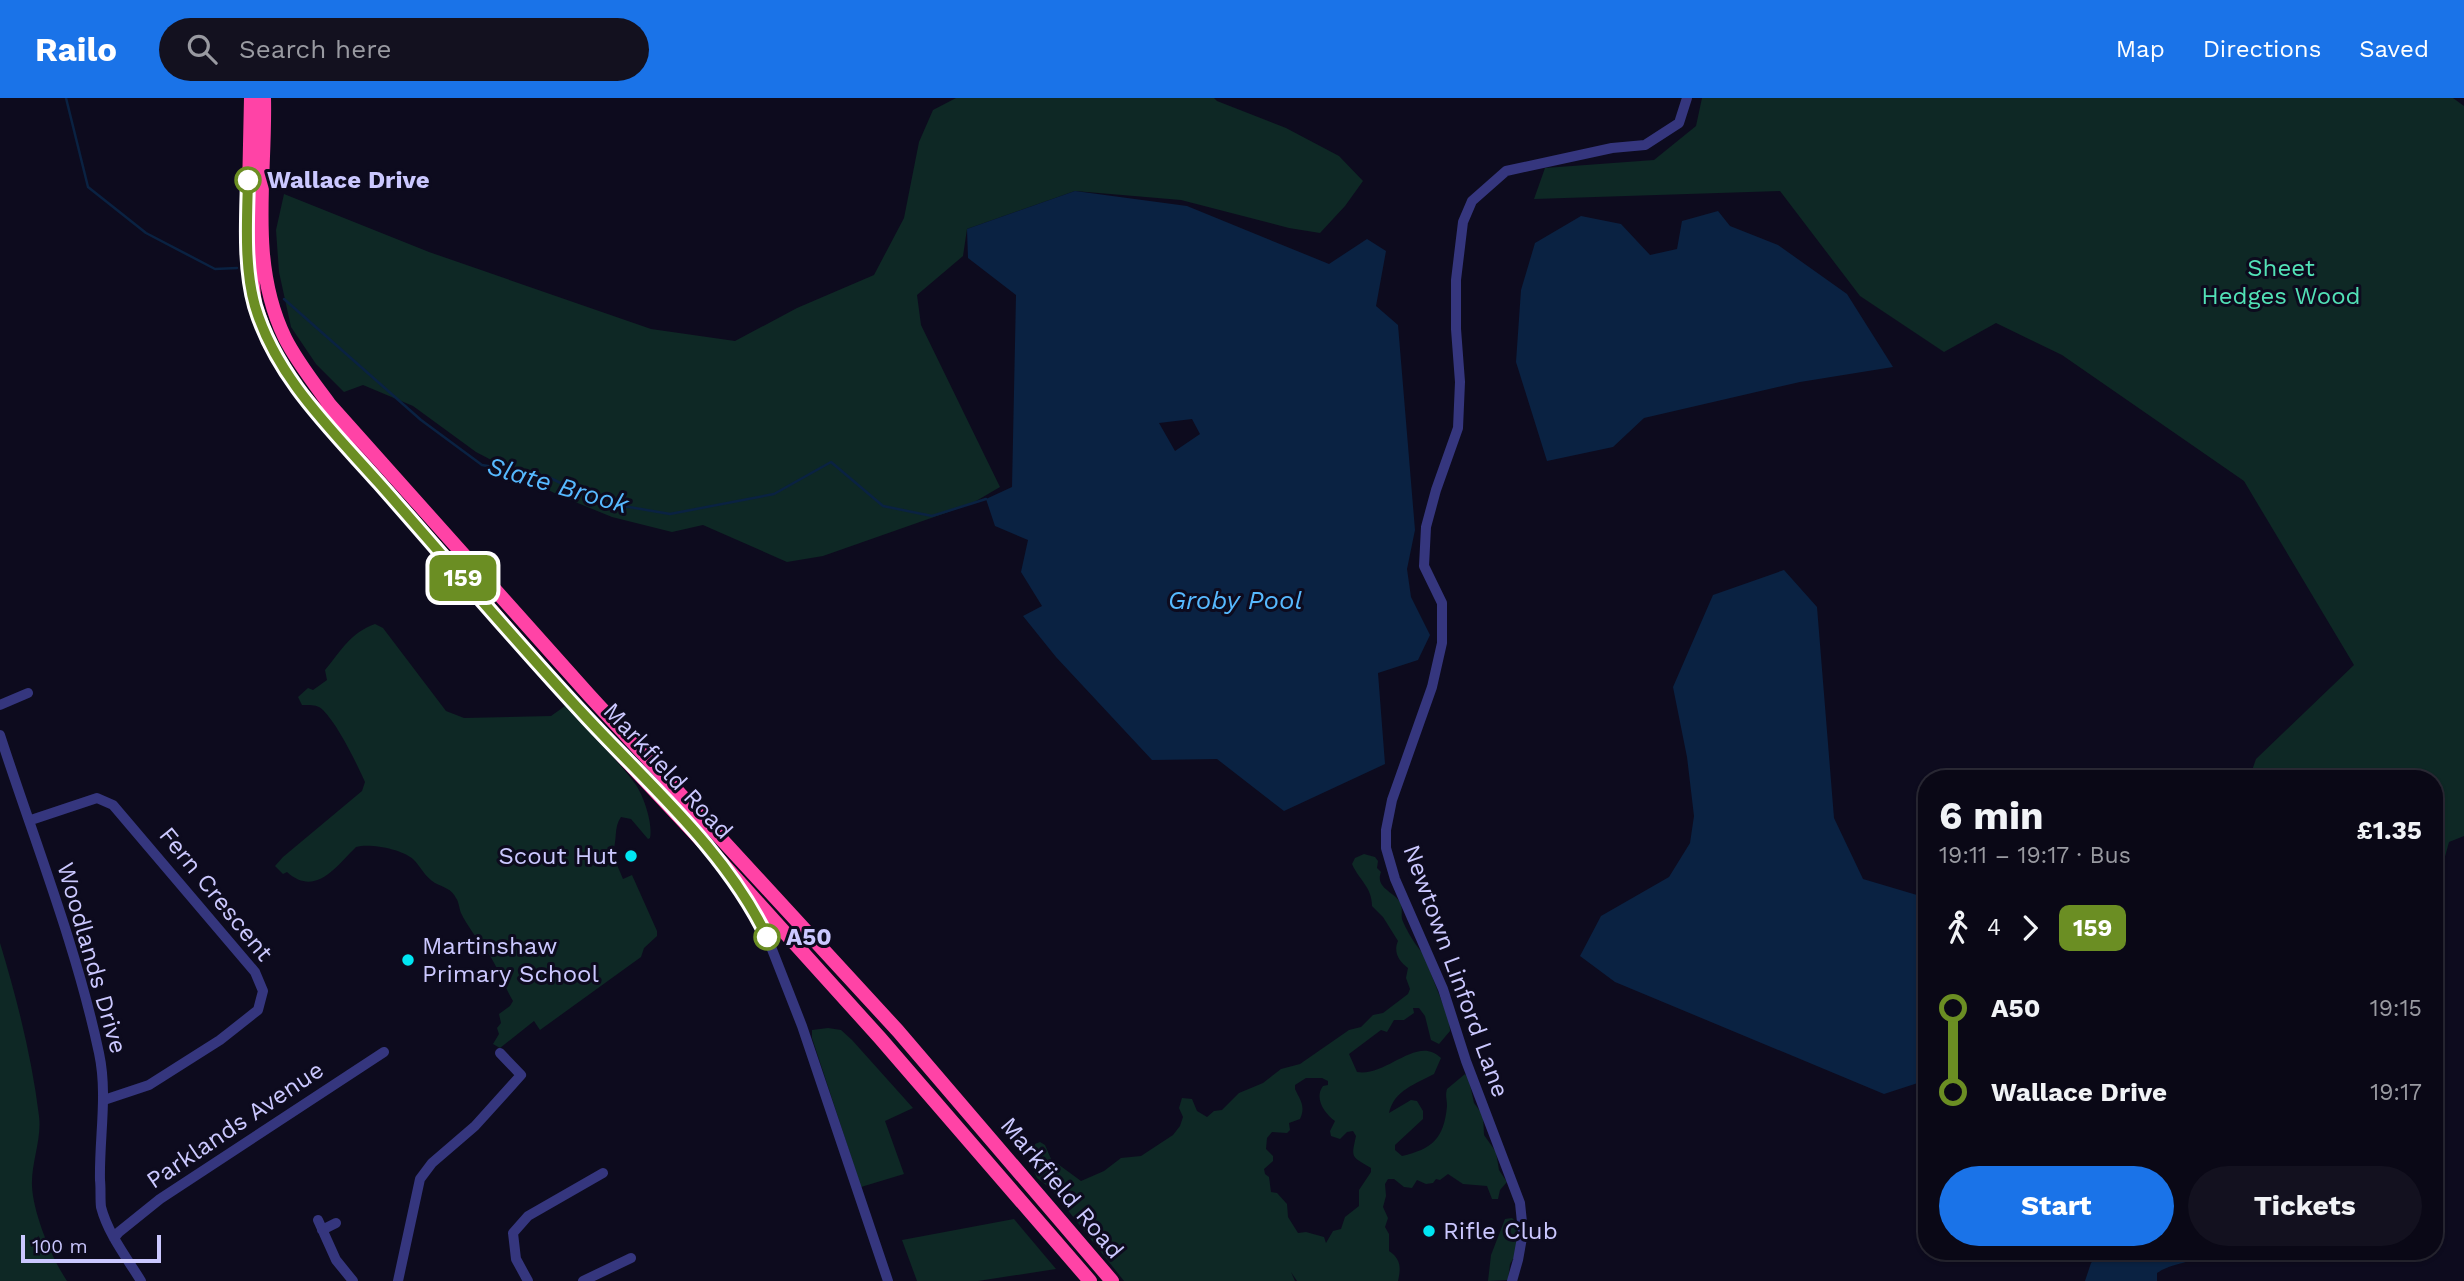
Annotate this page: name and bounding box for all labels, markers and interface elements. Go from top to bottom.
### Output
search box [159,18,649,81]
text: Railo [35,30,117,69]
icon: search [183,30,221,68]
text: Search here [239,34,391,64]
text: Map [2116,35,2165,63]
text: Directions [2203,35,2321,63]
text: Saved [2359,35,2429,63]
place label: Wallace Drive [267,166,430,194]
marker: Wallace Drive [235,167,261,193]
park label: Sheet Hedges Wood [2201,254,2361,310]
water label: Slate Brook [484,450,633,520]
line badge: 159 [423,555,503,601]
text: 159 [443,564,483,592]
water label: Groby Pool [1168,585,1302,615]
street label: Markfield Road [598,697,738,845]
text: 6 min [1939,794,2044,838]
text: £1.35 [2357,815,2422,845]
street label: Fern Crescent [153,821,279,967]
street label: Newtown Linford Lane [1397,841,1515,1101]
place label: Scout Hut [498,842,617,870]
text: 19:11 – 19:17 · Bus [1939,842,2131,869]
marker: Scout Hut [623,848,639,864]
street label: Woodlands Drive [51,859,133,1057]
icon: walk [1939,909,1977,947]
icon: forward [2011,909,2049,947]
text: 4 [1987,914,2001,941]
text: 159 [2073,914,2112,942]
place label: A50 [786,923,832,951]
marker: A50 [754,924,780,950]
place label: Martinshaw Primary School [422,932,600,988]
marker: Martinshaw Primary School [400,952,416,968]
text: A50 [1991,993,2041,1023]
text: 19:15 [2370,995,2422,1022]
street label: Parklands Avenue [141,1055,329,1195]
text: Wallace Drive [1991,1077,2167,1107]
text: 19:17 [2370,1079,2422,1106]
street label: Markfield Road [995,1112,1129,1264]
button: Start [1939,1166,2174,1246]
button: Tickets [2188,1166,2422,1246]
place label: Rifle Club [1443,1217,1558,1245]
marker: Rifle Club [1421,1223,1437,1239]
scale bar [21,1232,161,1264]
text: 100 m [32,1235,88,1258]

